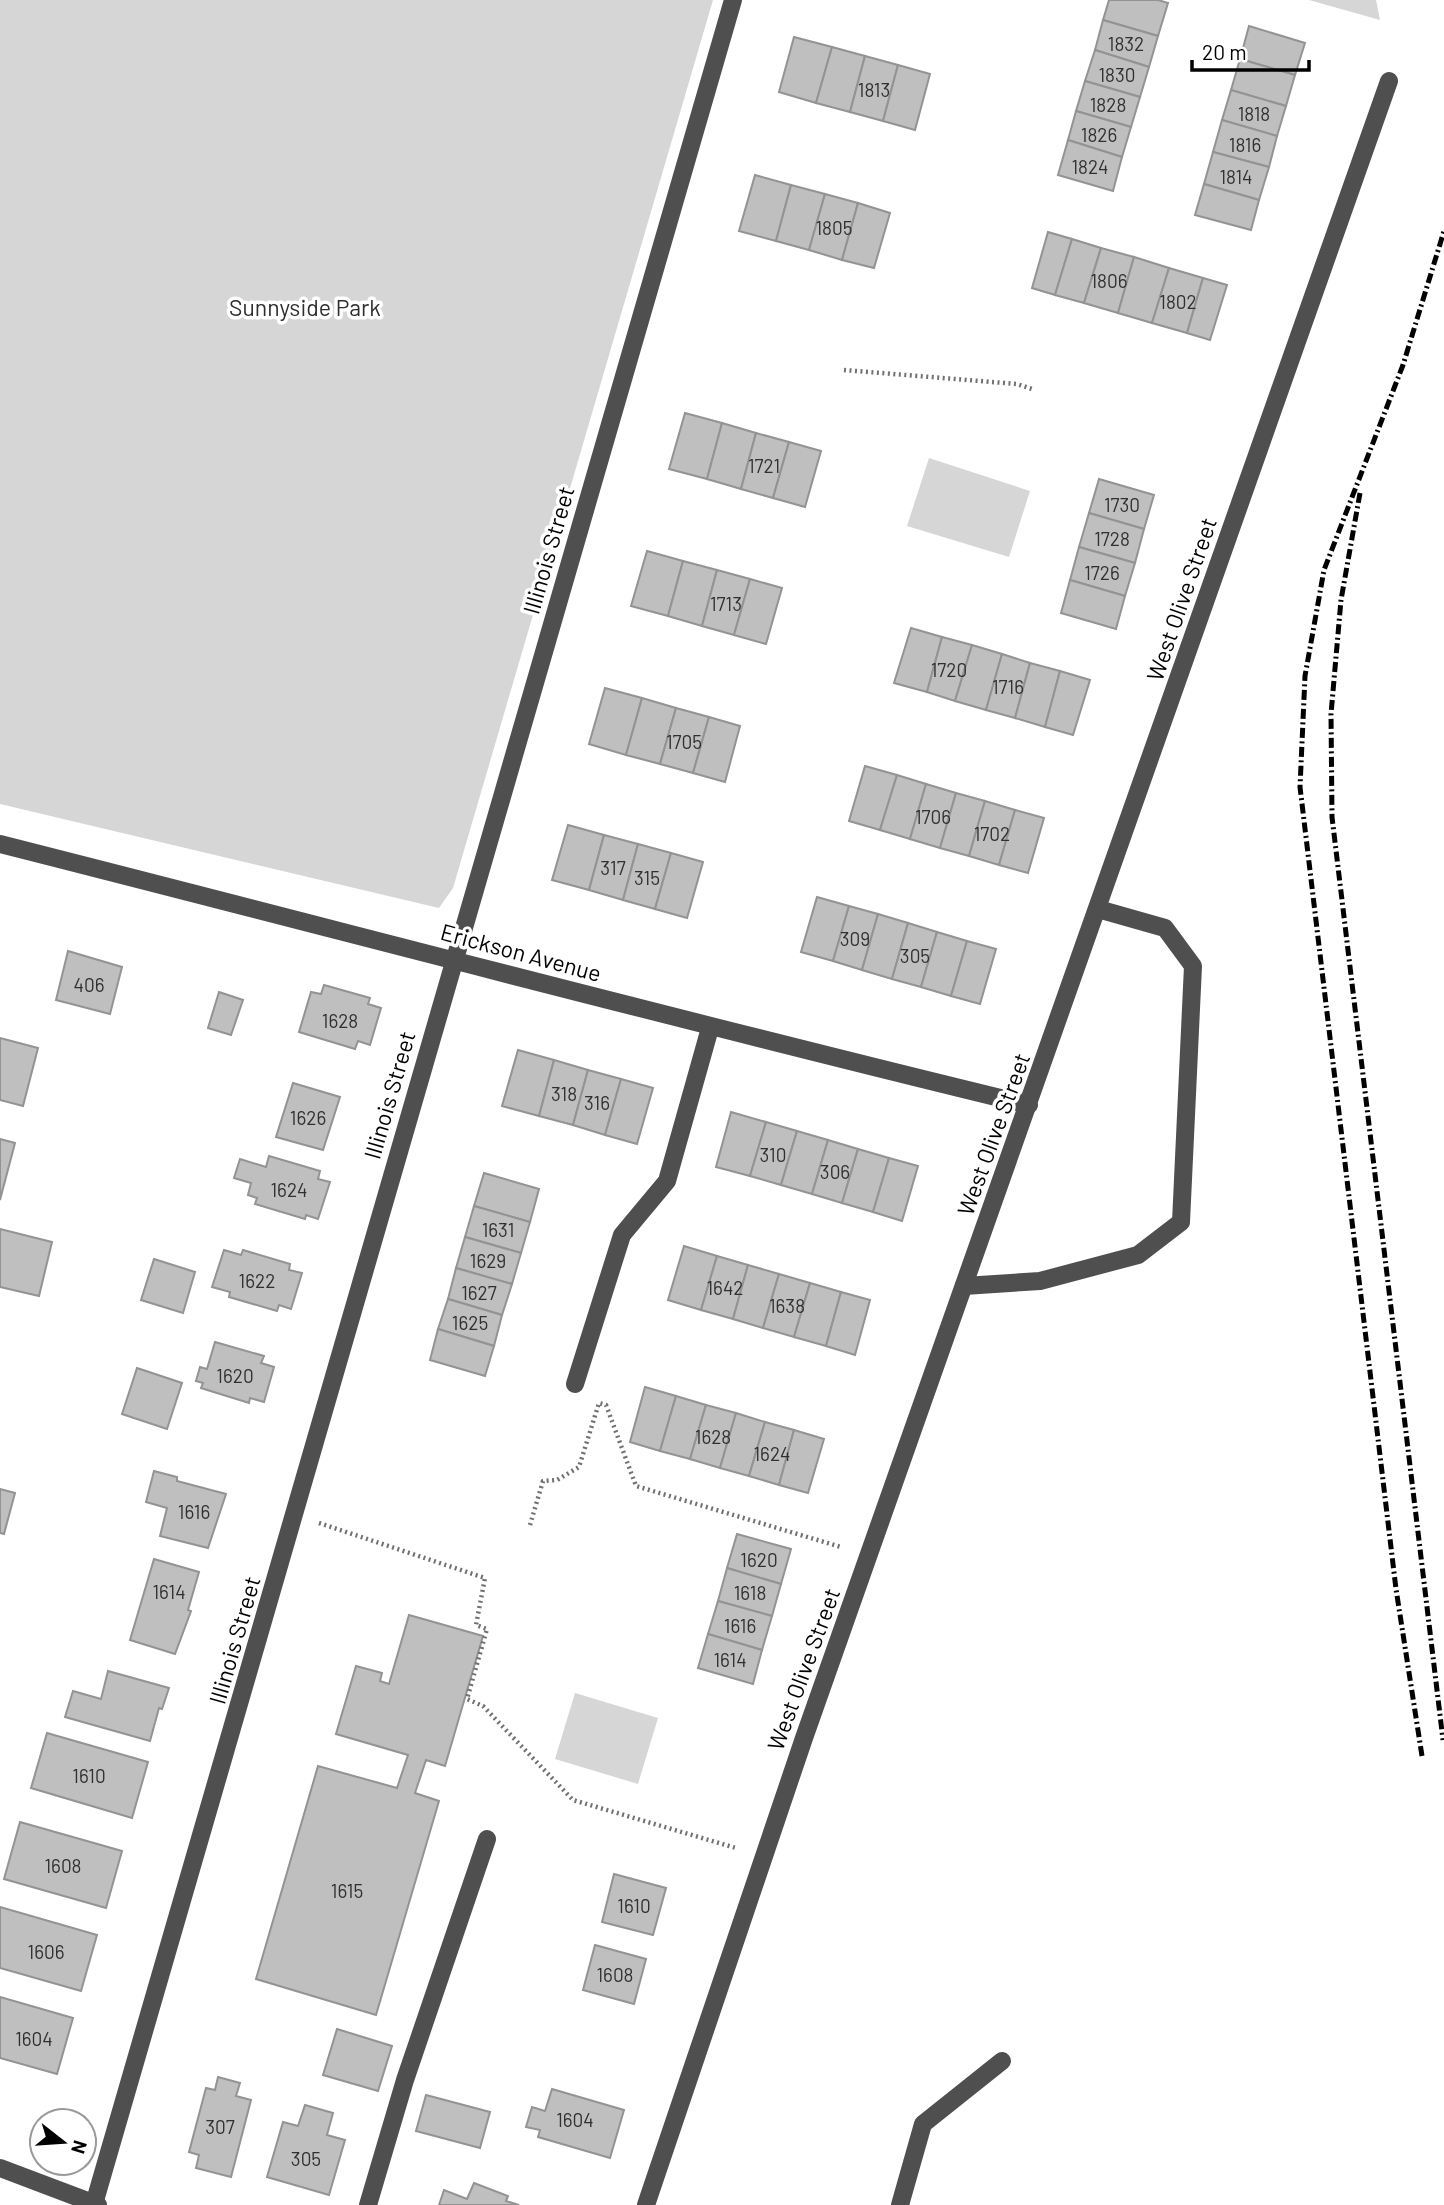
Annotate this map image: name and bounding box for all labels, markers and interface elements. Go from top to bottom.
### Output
scale bar [1192,28,1309,72]
house number: 1832 [1108,32,1144,55]
text: 20 m [1202,39,1247,64]
house number: 1830 [1098,63,1136,86]
house number: 1813 [858,78,890,101]
house number: 1828 [1090,93,1126,116]
house number: 1818 [1238,102,1270,125]
house number: 1826 [1081,123,1117,146]
house number: 1816 [1229,133,1261,156]
house number: 1824 [1071,155,1109,178]
house number: 1814 [1219,165,1253,188]
house number: 1805 [815,216,853,239]
house number: 1806 [1090,269,1128,292]
house number: 1802 [1159,290,1197,313]
park label: Sunnyside Park [229,293,381,321]
house number: 1721 [748,454,780,477]
street label: Illinois Street [516,483,580,617]
house number: 1730 [1104,493,1140,516]
street label: West Olive Street [1140,514,1222,684]
house number: 1728 [1094,527,1130,550]
house number: 1726 [1084,561,1120,584]
house number: 1713 [710,592,742,615]
house number: 1720 [931,658,967,681]
house number: 1716 [992,675,1024,698]
house number: 1705 [666,730,702,753]
house number: 1706 [915,805,951,828]
house number: 1702 [974,822,1010,845]
house number: 317 [600,856,626,879]
house number: 315 [634,866,660,889]
street label: Erickson Avenue [438,917,604,987]
house number: 309 [840,927,870,950]
house number: 305 [900,944,930,967]
house number: 406 [74,973,105,996]
house number: 1628 [322,1009,358,1032]
street label: Illinois Street [357,1028,421,1162]
street label: West Olive Street [951,1049,1035,1219]
house number: 318 [551,1082,577,1105]
house number: 316 [584,1091,610,1114]
house number: 1626 [290,1106,326,1129]
house number: 310 [759,1143,787,1166]
house number: 306 [820,1160,850,1183]
house number: 1624 [270,1178,308,1201]
house number: 1631 [482,1218,514,1241]
house number: 1629 [470,1249,506,1272]
house number: 1622 [239,1269,275,1292]
house number: 1642 [706,1276,744,1299]
house number: 1627 [461,1281,497,1304]
house number: 1638 [769,1294,805,1317]
house number: 1625 [452,1311,488,1334]
house number: 1620 [216,1364,254,1387]
house number: 1628 [695,1425,731,1448]
house number: 1624 [753,1442,791,1465]
house number: 1616 [178,1500,210,1523]
house number: 1620 [740,1548,778,1571]
street label: Illinois Street [202,1573,266,1707]
house number: 1614 [152,1580,186,1603]
house number: 1618 [734,1581,766,1604]
street label: West Olive Street [761,1584,845,1754]
house number: 1616 [724,1614,756,1637]
house number: 1614 [713,1648,747,1671]
house number: 1610 [72,1764,106,1787]
house number: 1608 [44,1854,82,1877]
house number: 1615 [331,1879,363,1902]
house number: 1610 [617,1894,651,1917]
house number: 1606 [28,1940,64,1963]
house number: 1608 [596,1963,634,1986]
house number: 1604 [15,2027,53,2050]
north arrow [28,2107,98,2177]
house number: 1604 [556,2108,594,2131]
house number: 307 [205,2115,235,2138]
text: N [67,2138,93,2157]
house number: 305 [291,2147,321,2170]

